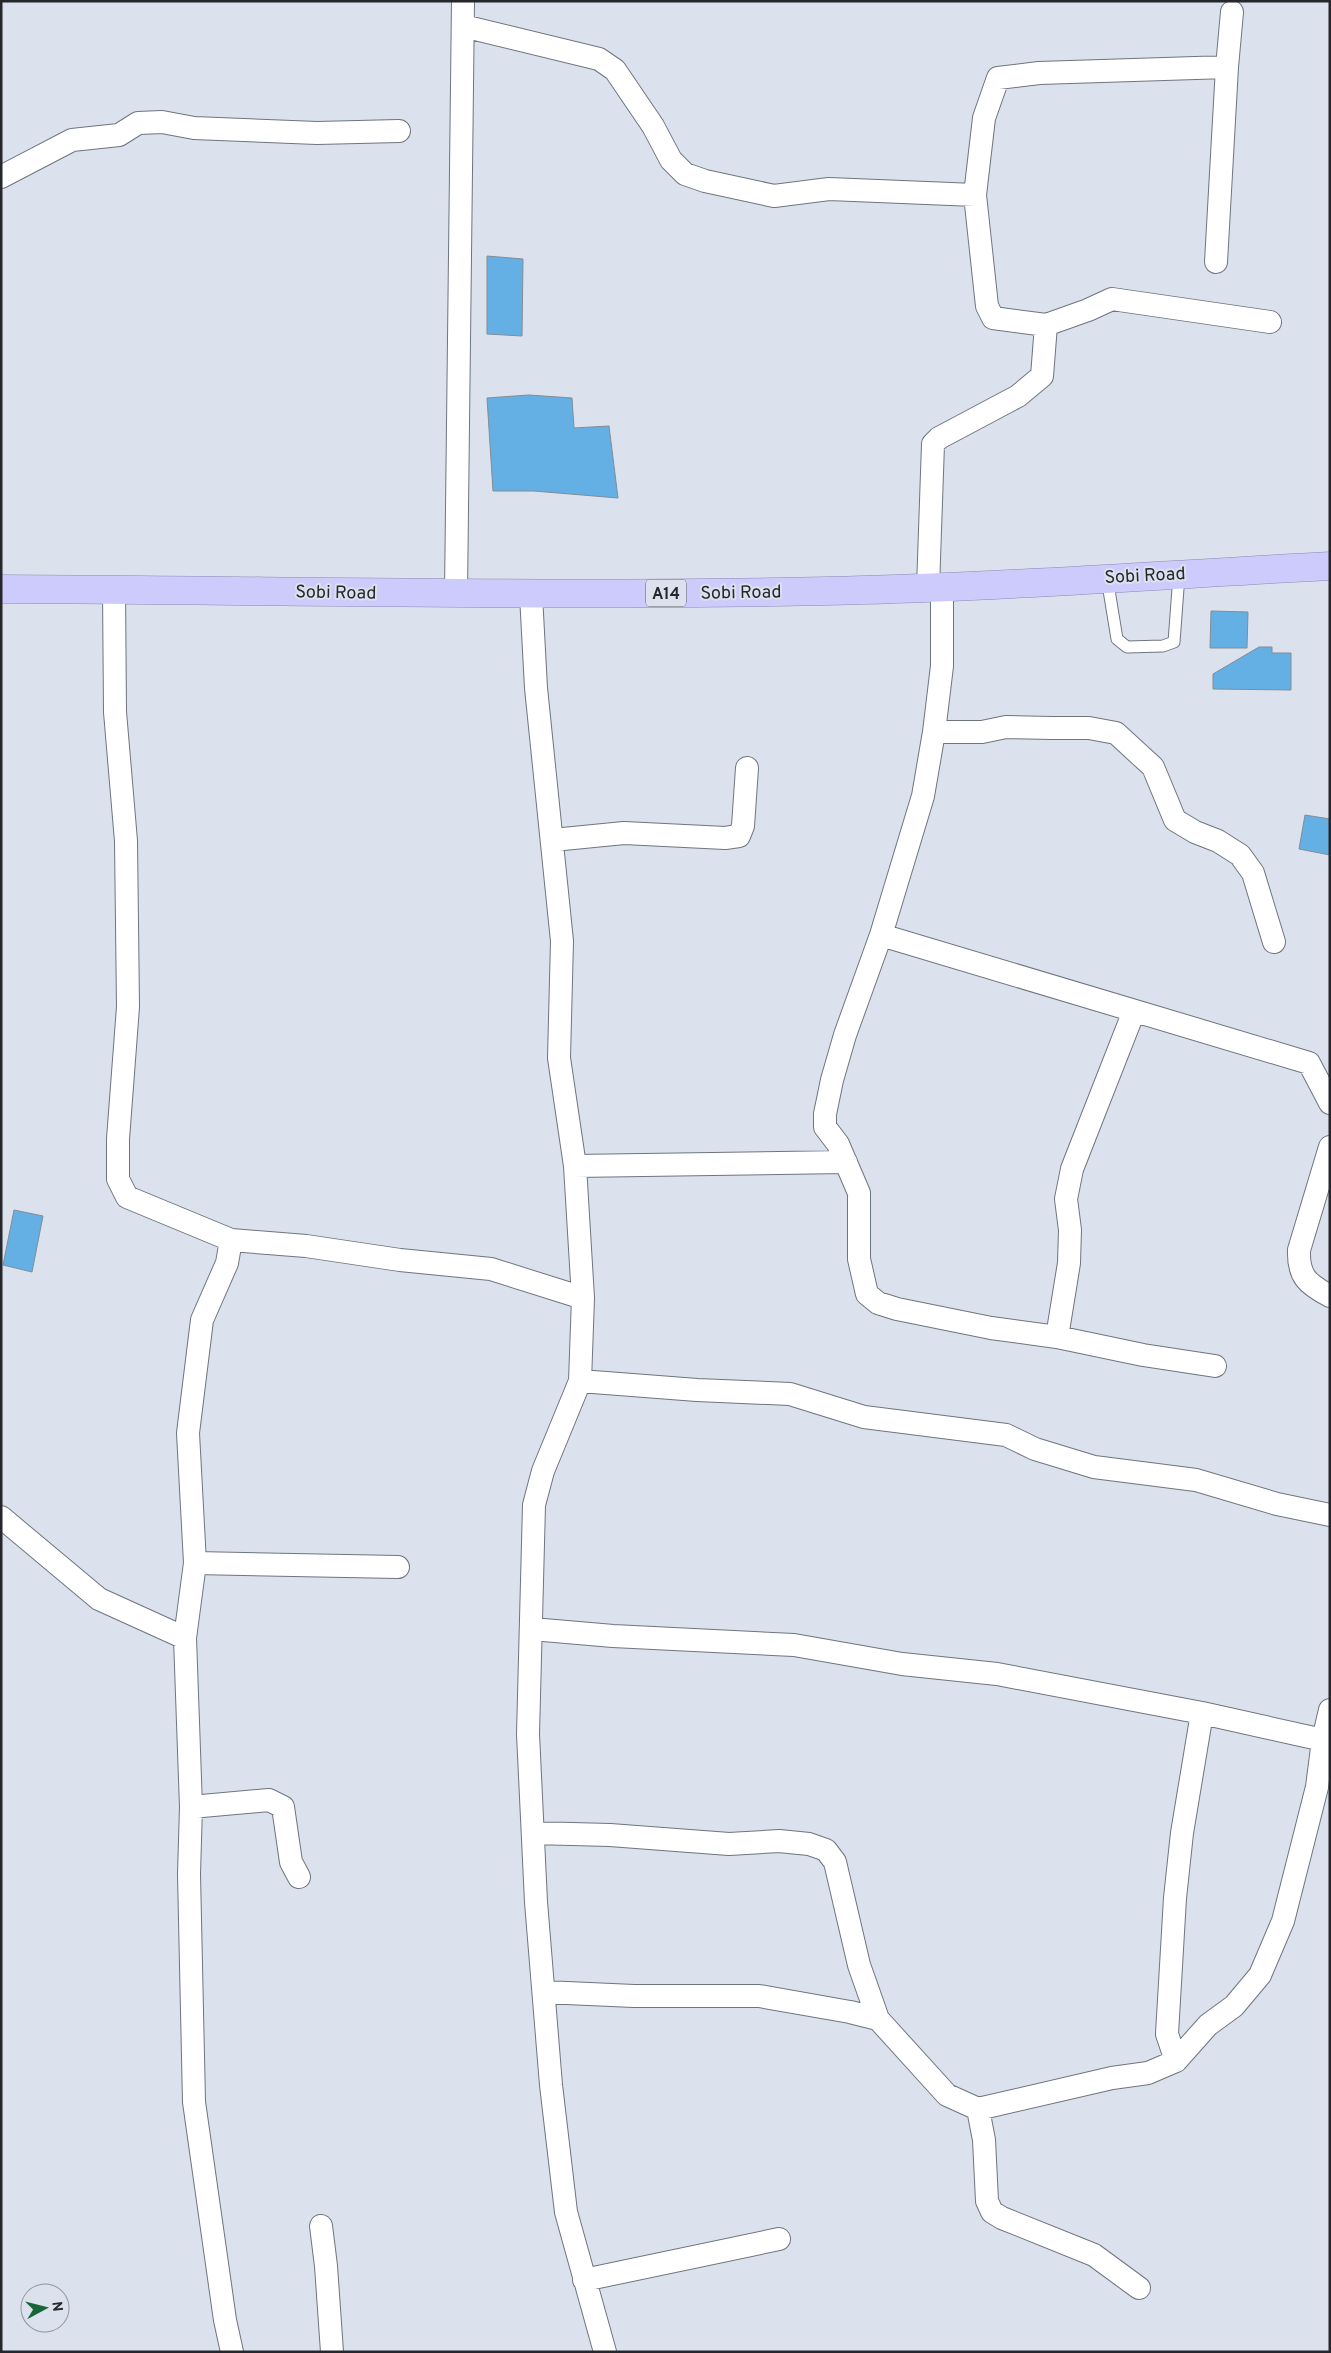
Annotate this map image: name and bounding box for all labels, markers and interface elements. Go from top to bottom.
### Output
street label: Sobi Road [1104,563,1186,590]
road number: A14 [646,580,686,606]
street label: Sobi Road [295,581,377,606]
street label: Sobi Road [700,581,782,606]
north arrow [20,2283,70,2333]
text: N [47,2301,65,2313]

